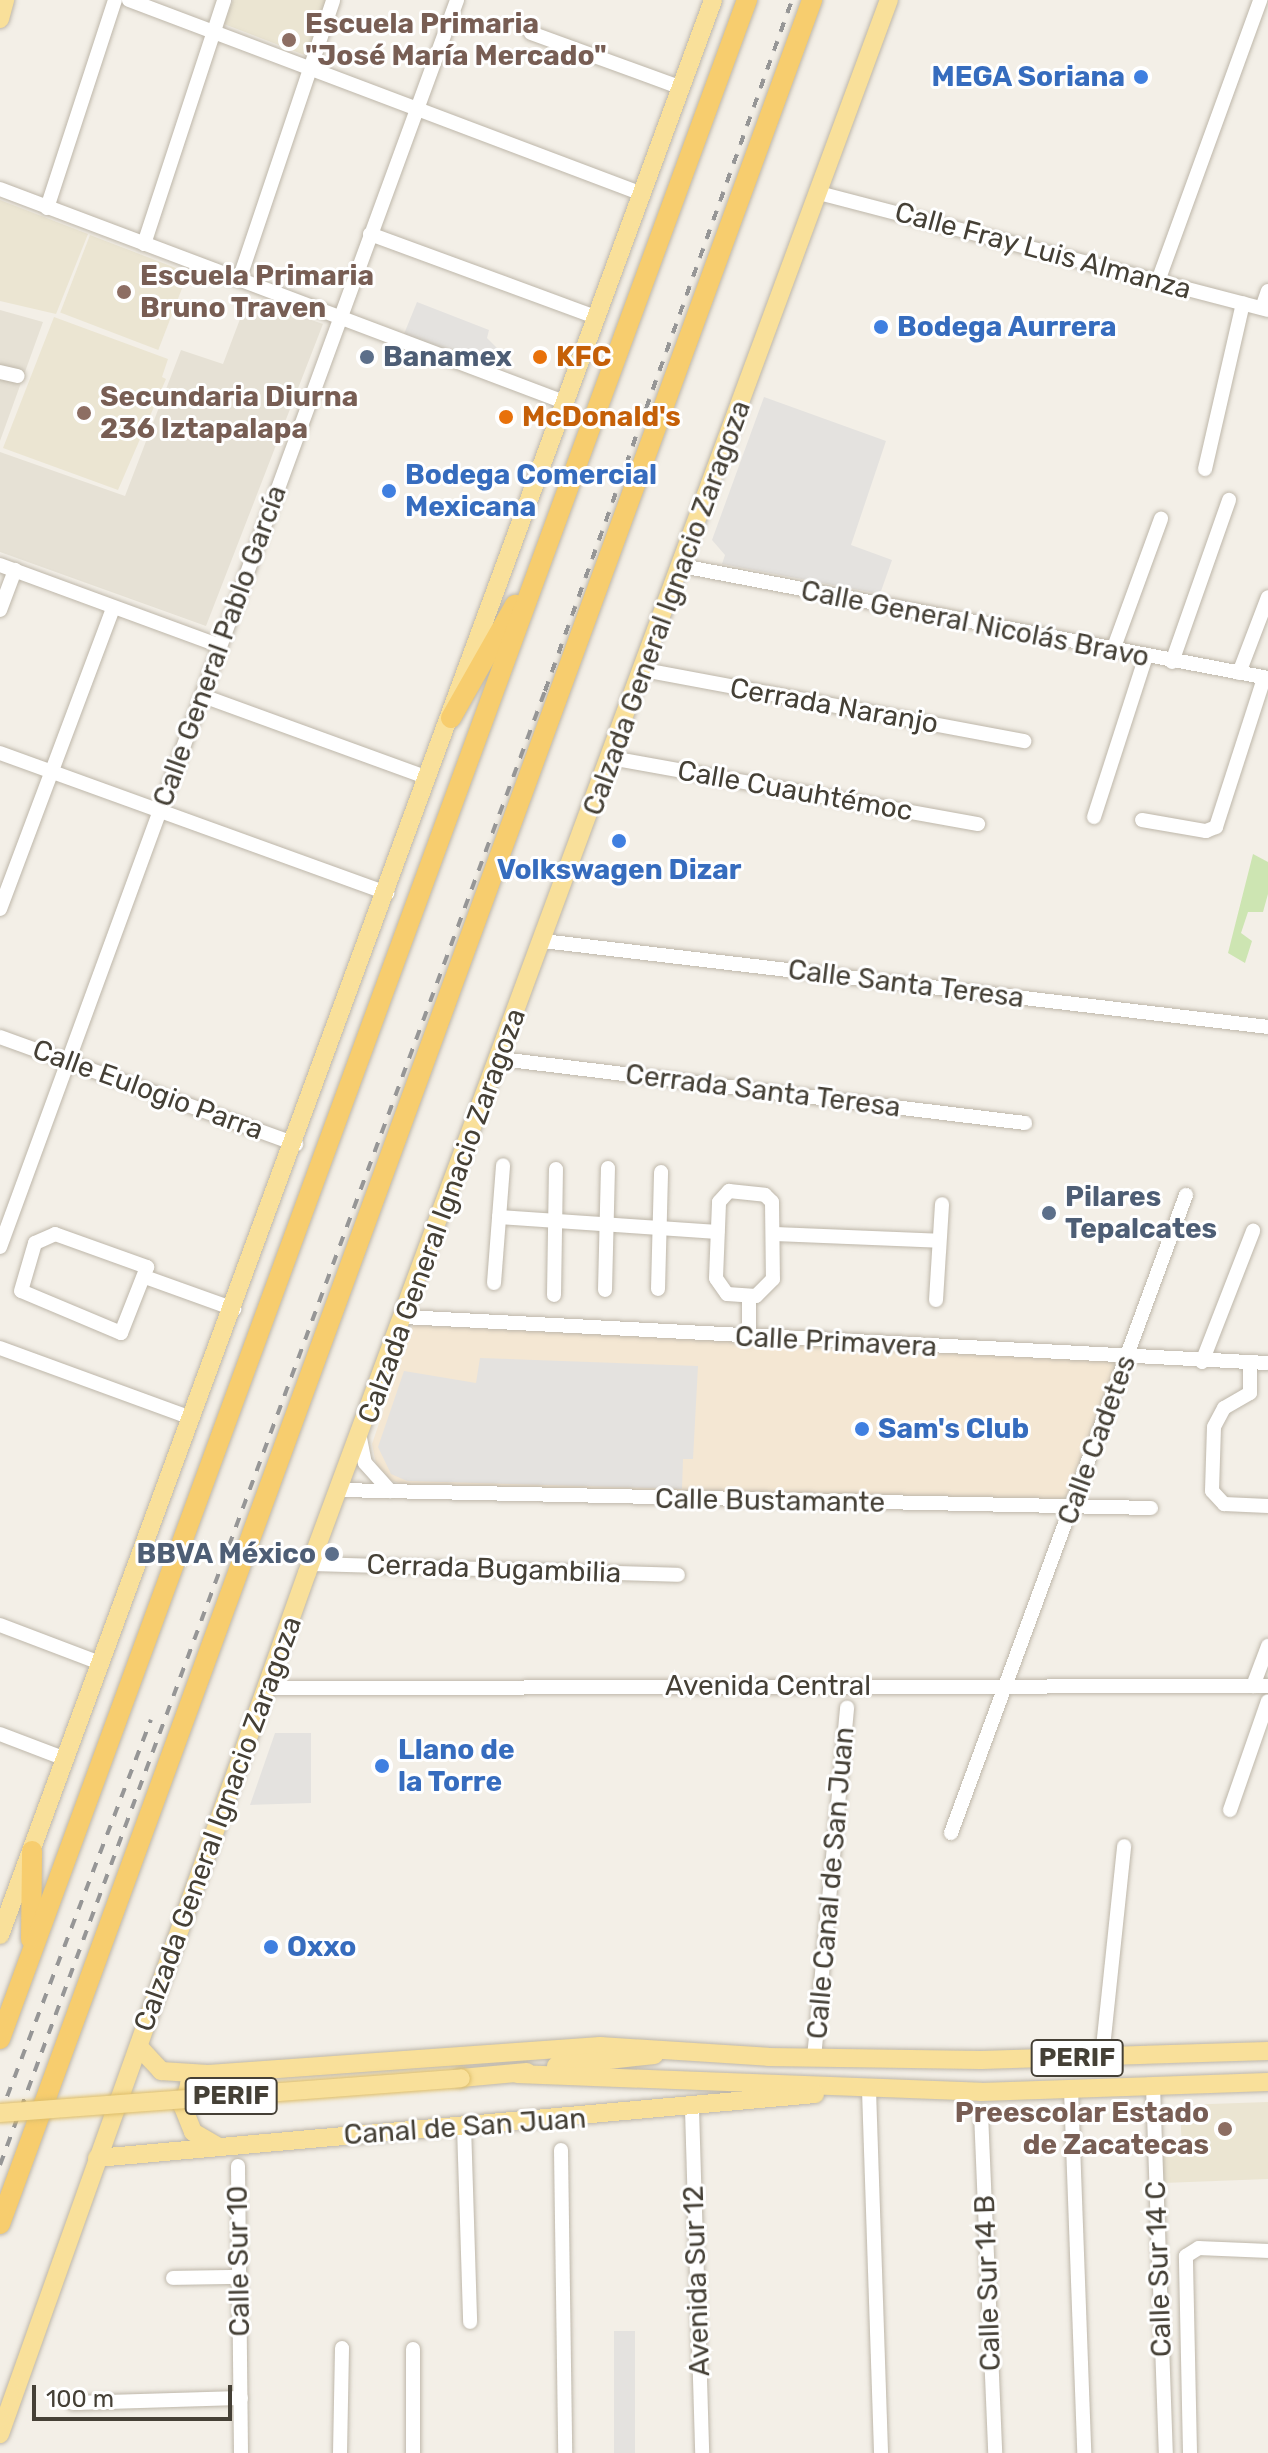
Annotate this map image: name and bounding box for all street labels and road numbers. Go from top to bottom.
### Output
street label: Calle Fray Luis Almanza [891,195,1195,307]
street label: Calzada General Ignacio Zaragoza [576,396,758,820]
street label: Calle General Pablo García [146,481,294,811]
street label: Calle General Nicolás Bravo [798,574,1152,674]
street label: Cerrada Naranjo [727,671,941,741]
street label: Calle Cuauhtémoc [675,754,915,828]
street label: Calle Santa Teresa [786,953,1026,1015]
street label: Calzada General Ignacio Zaragoza [351,1004,533,1428]
street label: Calle Eulogio Parra [28,1033,268,1147]
street label: Cerrada Santa Teresa [623,1057,903,1125]
street label: Calle Primavera [734,1320,938,1364]
street label: Calle Cadetes [1051,1351,1143,1529]
street label: Calle Bustamante [655,1482,885,1520]
street label: Cerrada Bugambilia [366,1548,622,1590]
street label: Calzada General Ignacio Zaragoza [127,1612,309,2036]
street label: Avenida Central [665,1669,871,1703]
street label: Calle Canal de San Juan [801,1726,861,2040]
road number: PERIF [1029,2036,1125,2080]
road number: PERIF [183,2074,279,2118]
street label: Canal de San Juan [343,2102,587,2152]
street label: Calle Sur 14 C [1139,2180,1179,2358]
street label: Calle Sur 10 [221,2185,257,2337]
street label: Avenida Sur 12 [677,2185,717,2377]
street label: Calle Sur 14 B [968,2194,1008,2372]

